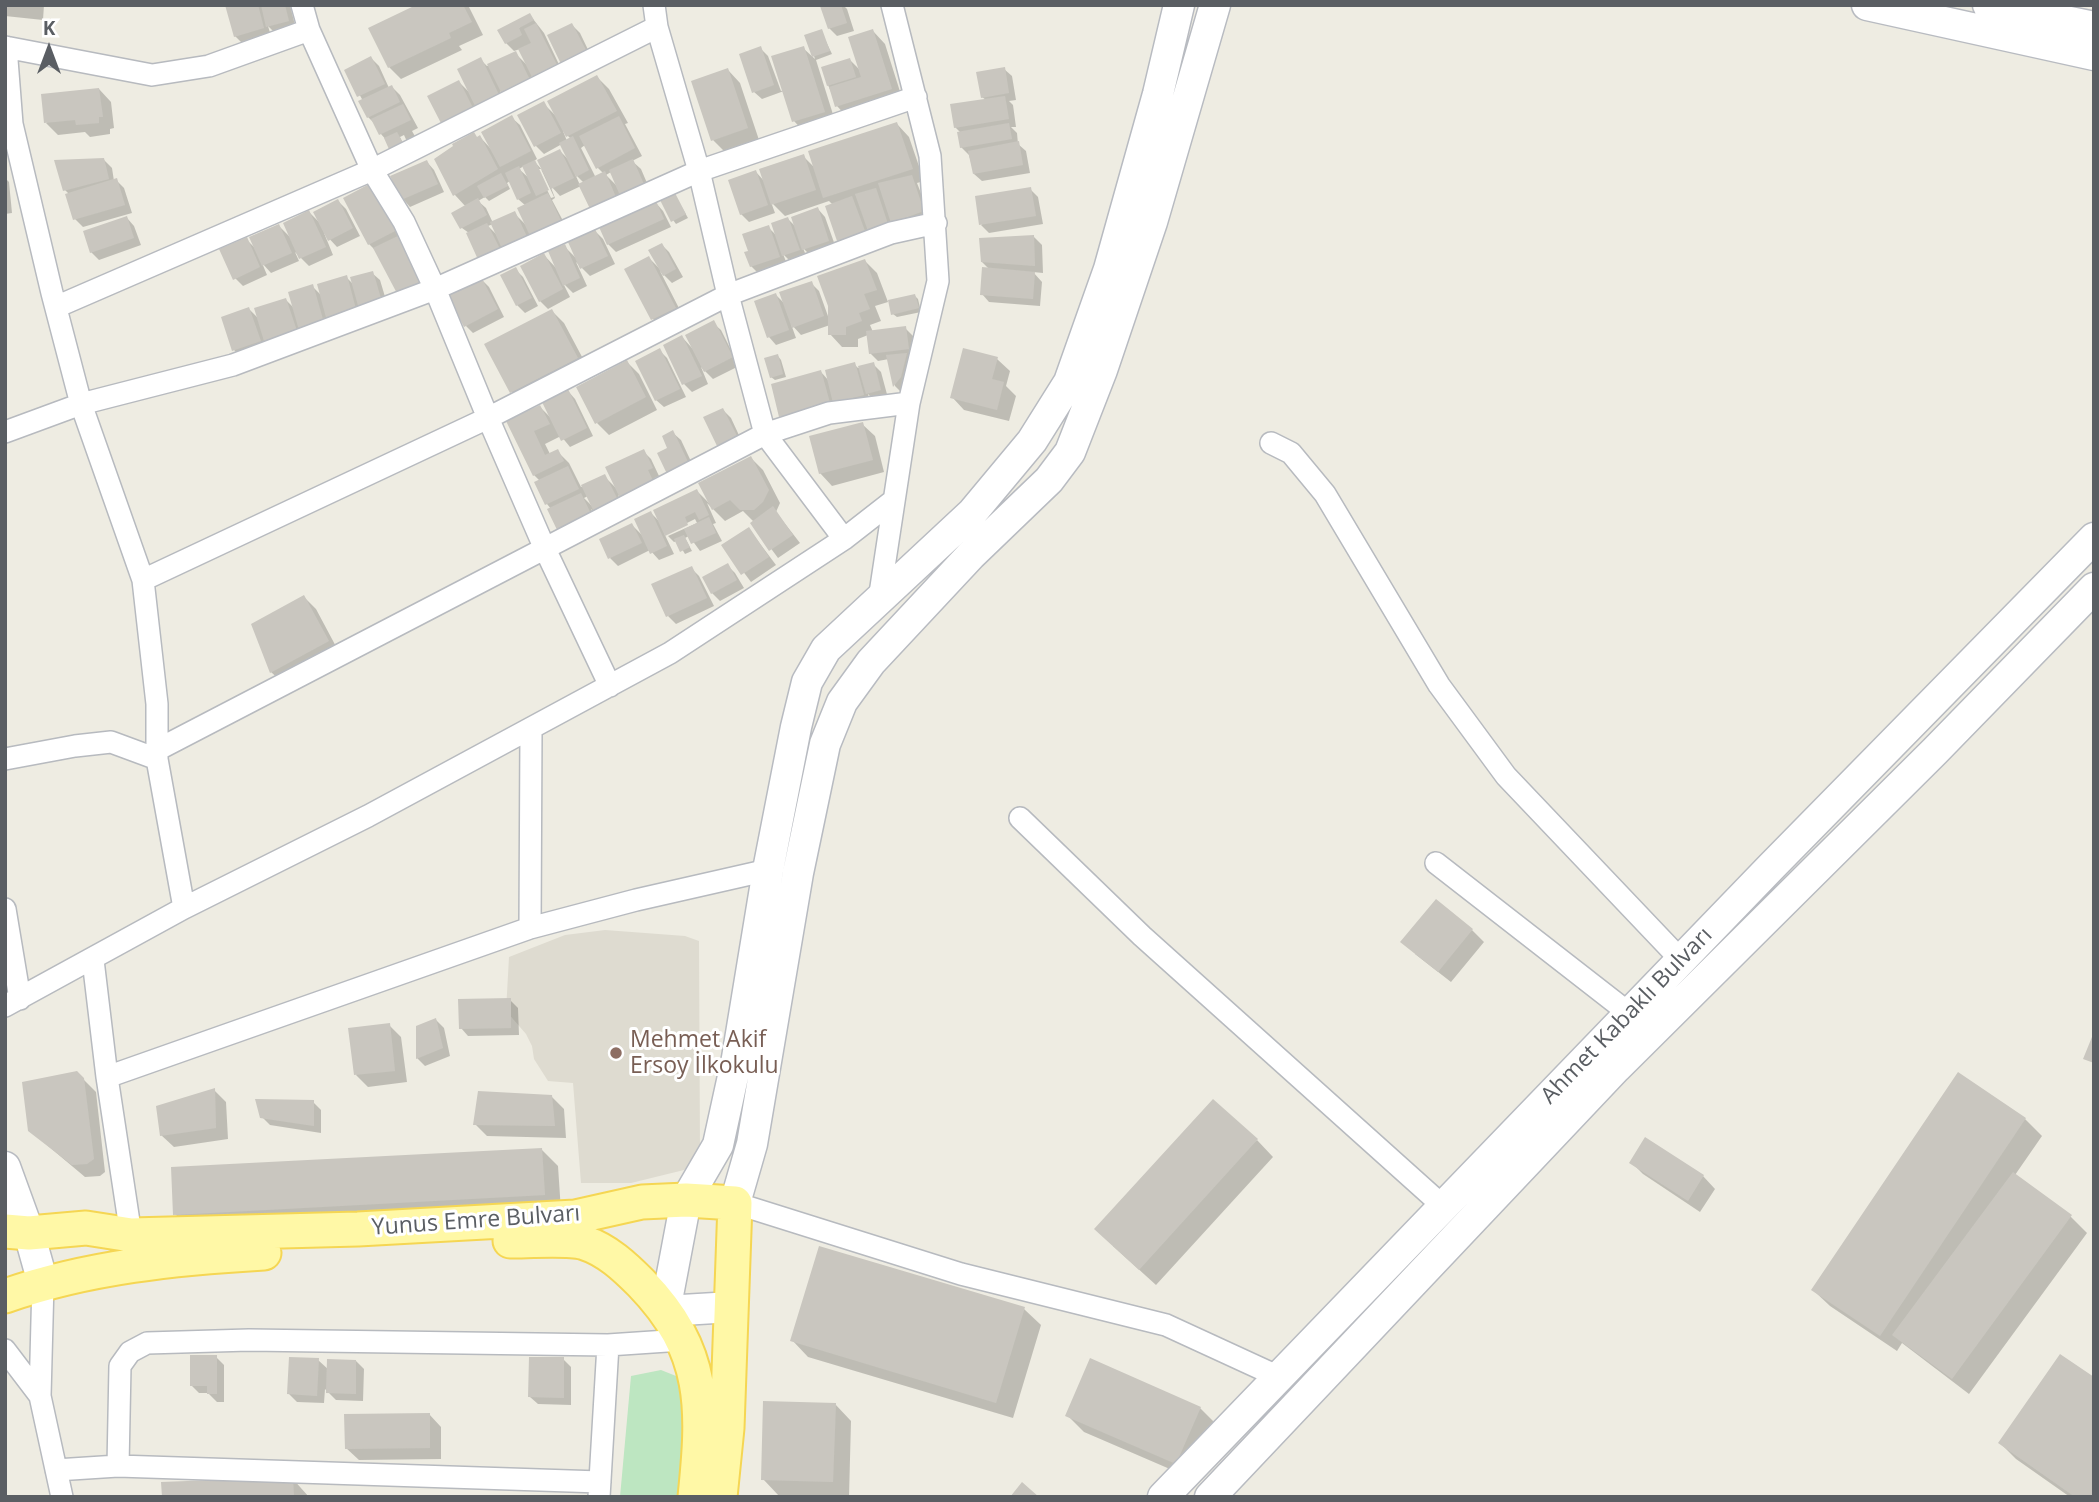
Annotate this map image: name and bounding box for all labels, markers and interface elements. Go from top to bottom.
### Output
north arrow [14,14,84,84]
text: K [43,15,55,41]
street label: Ahmet Kabaklı Bulvarı [1536,922,1718,1110]
place label: Mehmet Akif Ersoy İlkokulu [630,1026,779,1080]
marker: Mehmet Akif Ersoy İlkokulu [608,1045,624,1061]
street label: Yunus Emre Bulvarı [371,1200,581,1242]

